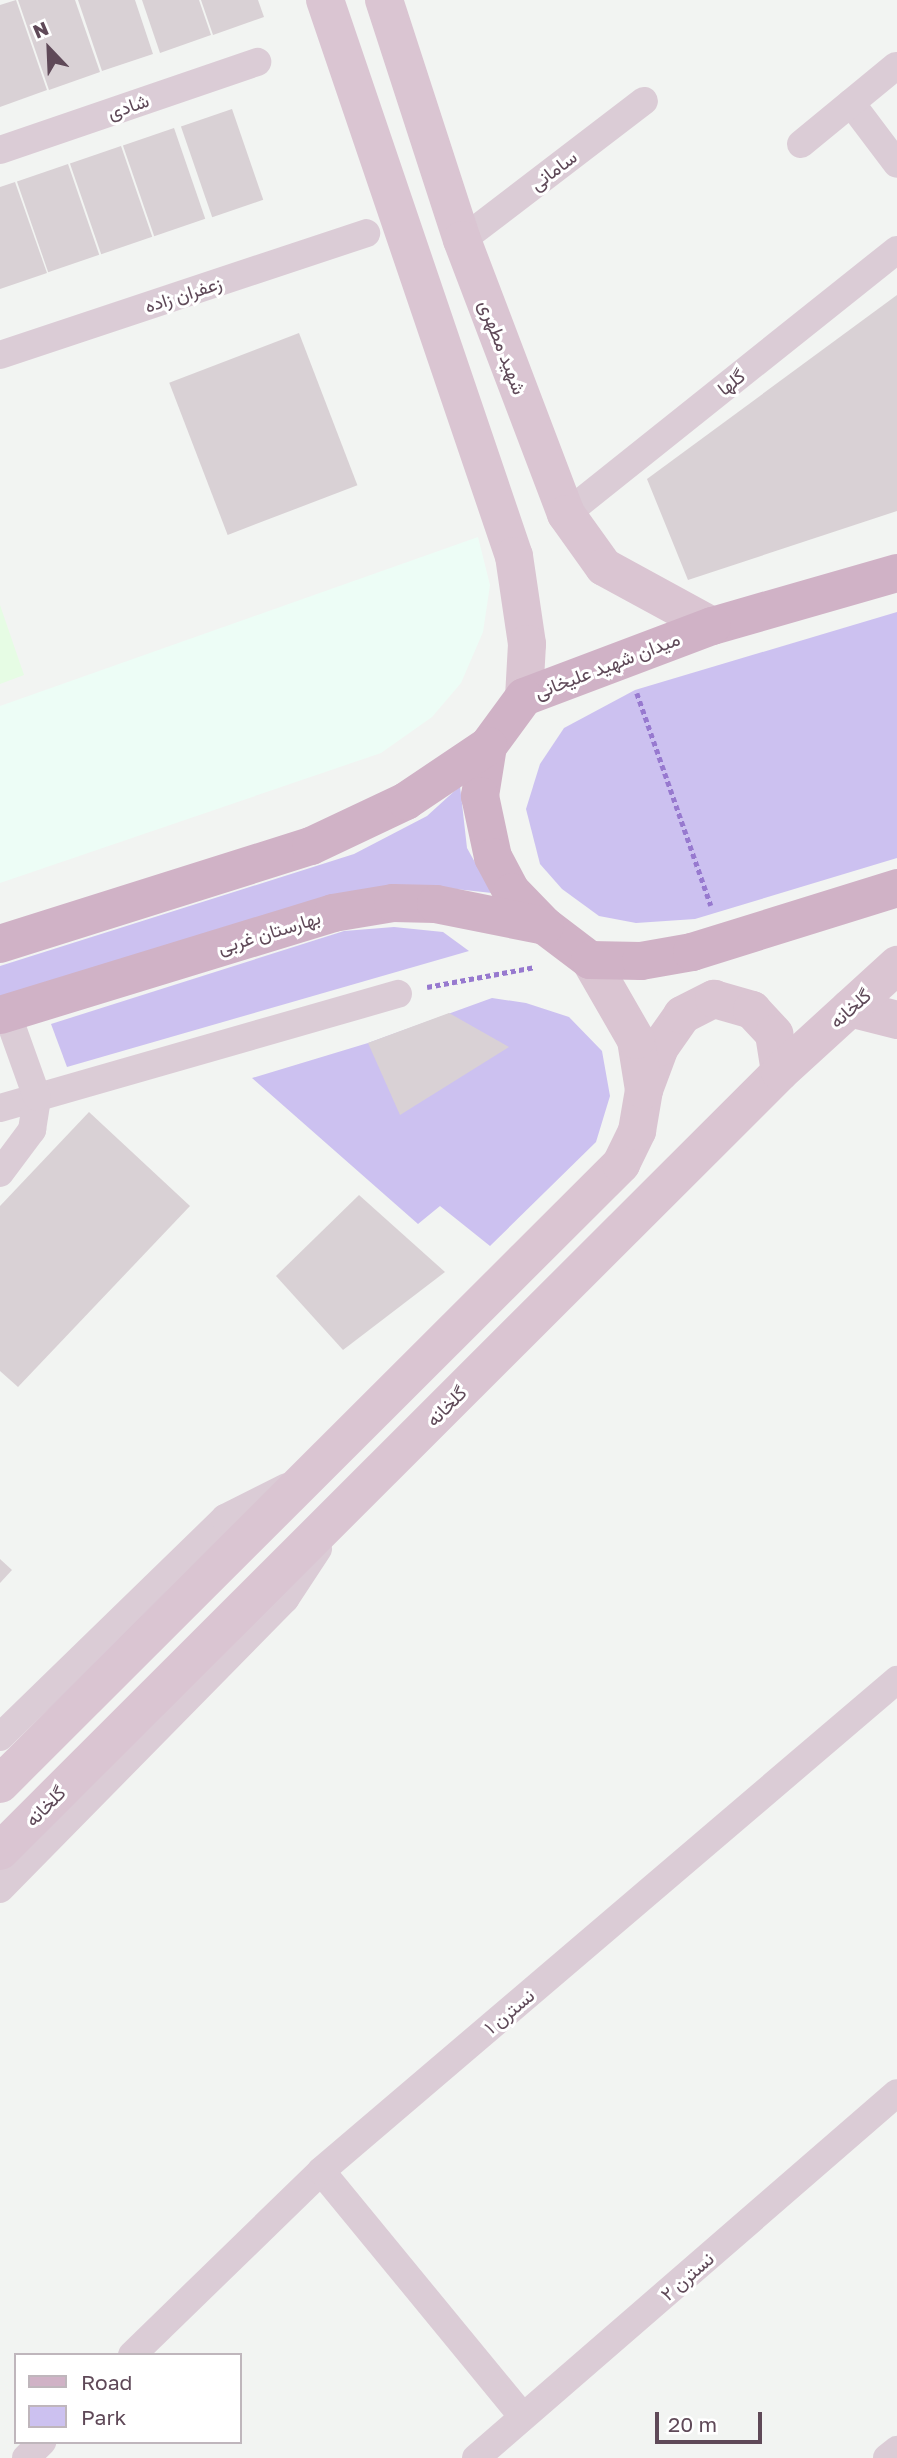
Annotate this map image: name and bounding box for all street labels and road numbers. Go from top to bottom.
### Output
street label: شادی [104,88,152,124]
street label: سامانی [525,145,581,195]
street label: زعفران زاده [141,271,225,317]
street label: شهید مطهری [475,297,531,397]
street label: گلها [713,364,749,400]
street label: میدان شهید علیخانی [531,627,683,703]
street label: بهارستان غربی [215,906,323,958]
street label: گلخانه [825,984,875,1032]
street label: گلخانه [421,1381,471,1431]
street label: گلخانه [20,1781,70,1831]
street label: نسترن ۱ [479,1984,539,2038]
street label: نسترن ۲ [656,2247,718,2305]

